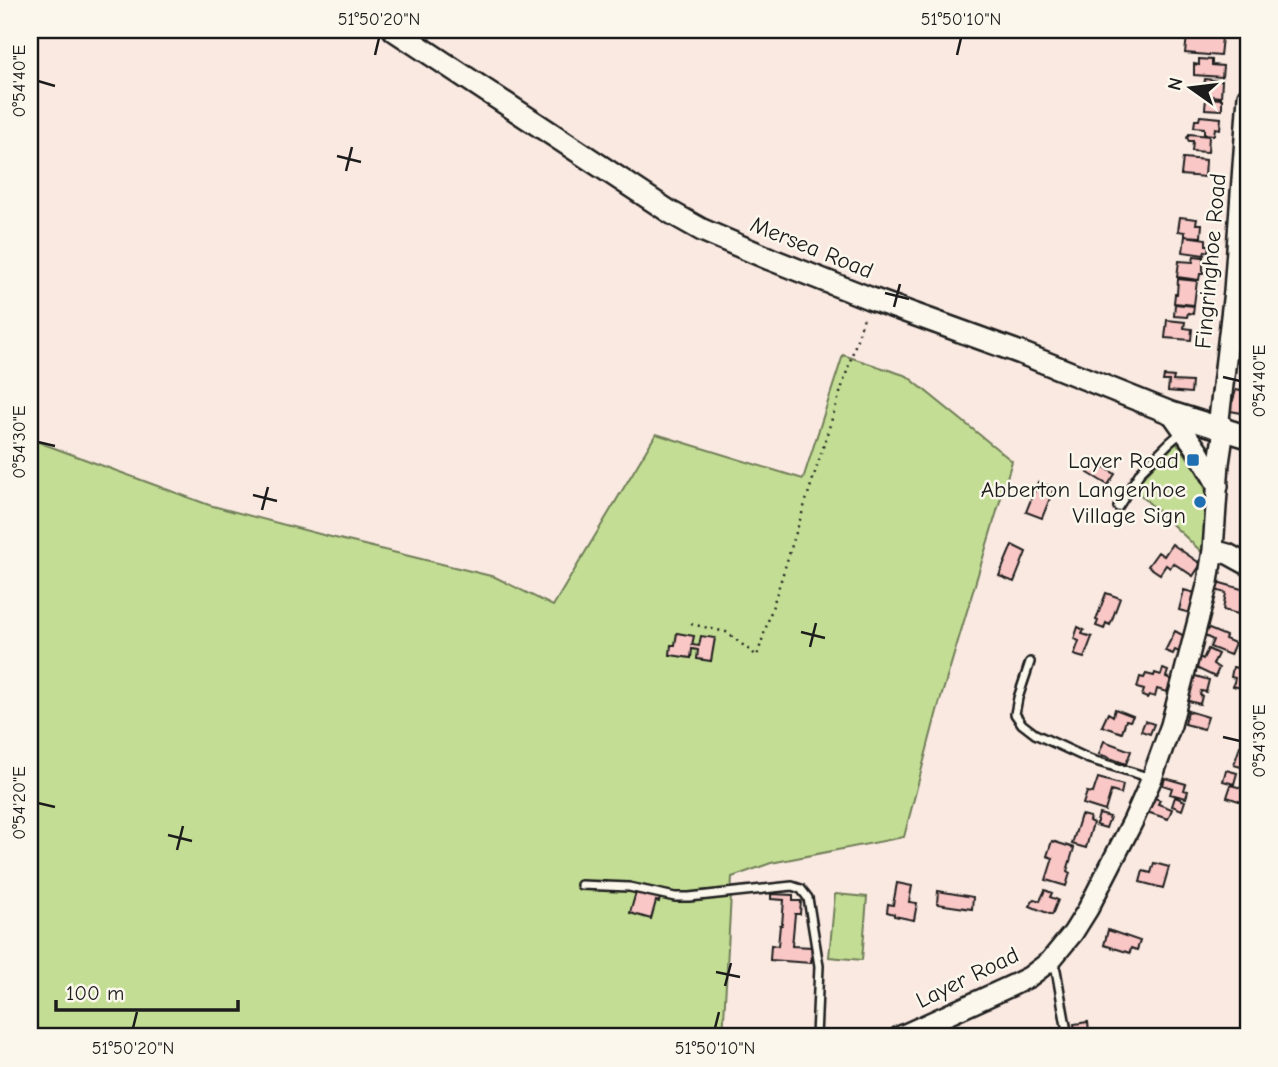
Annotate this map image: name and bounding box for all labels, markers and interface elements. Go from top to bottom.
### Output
text: 51°50'20"N [338,9,420,30]
text: 51°50'10"N [921,9,1001,30]
text: 0°54'40"E [9,44,30,117]
north arrow [1156,52,1226,122]
text: N [1163,75,1188,93]
street label: Fingringhoe Road [1189,172,1232,350]
street label: Mersea Road [746,211,877,284]
text: 0°54'40"E [1249,344,1270,417]
text: 0°54'30"E [9,405,30,479]
place label: Layer Road [1068,447,1179,474]
marker: Layer Road [1185,452,1201,468]
place label: Abberton Langenhoe Village Sign [981,476,1186,529]
marker: Abberton Langenhoe Village Sign [1192,494,1208,510]
text: 0°54'30"E [1249,704,1270,778]
text: 0°54'20"E [9,766,30,840]
street label: Layer Road [911,941,1023,1014]
scale bar [56,969,238,1013]
text: 100 m [66,981,124,1005]
text: 51°50'20"N [92,1038,174,1059]
text: 51°50'10"N [675,1038,755,1059]

